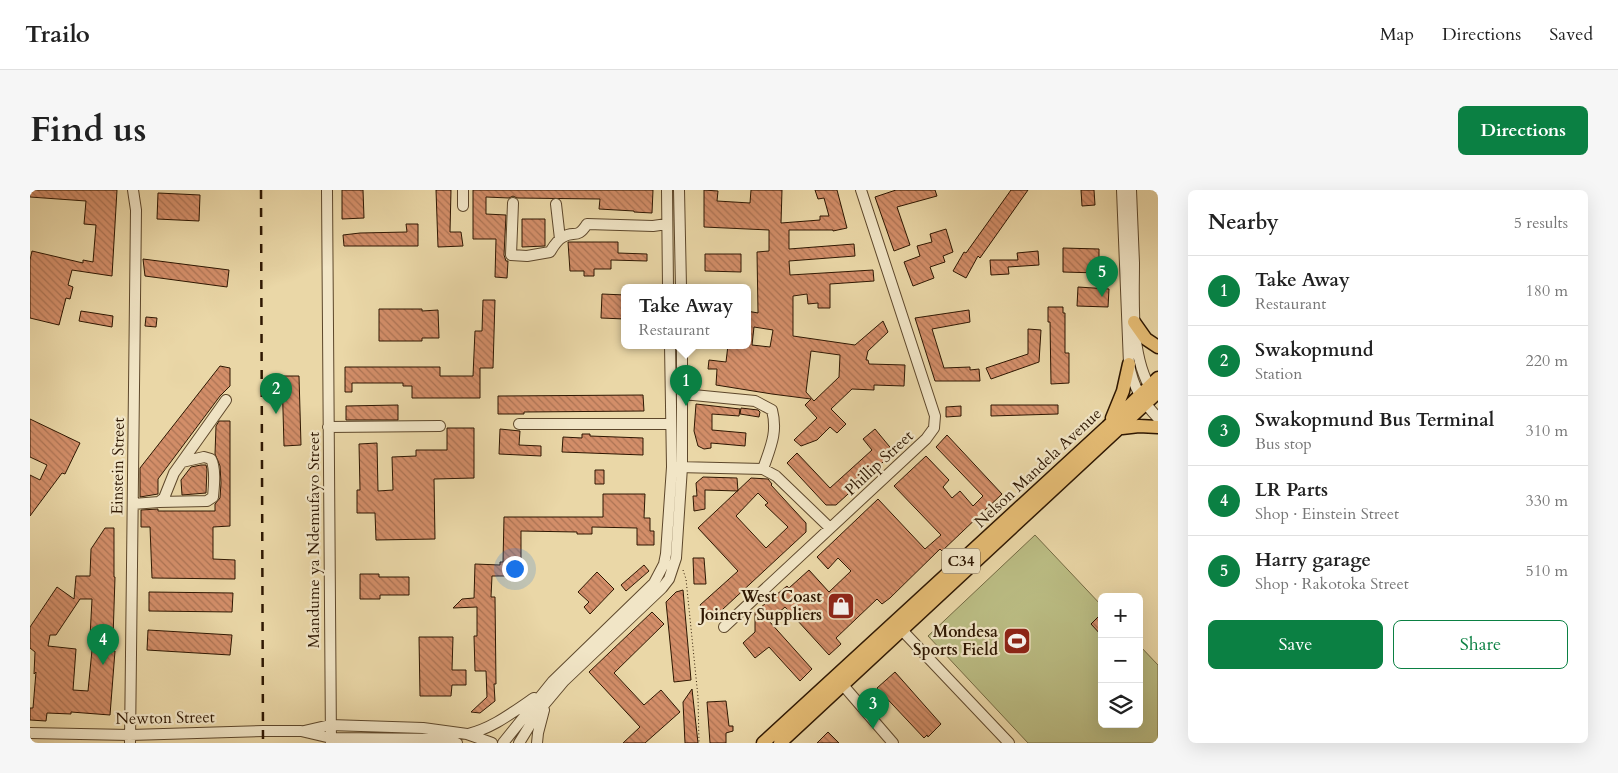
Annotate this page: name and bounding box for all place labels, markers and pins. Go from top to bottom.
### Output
pin: 5 [1086,256,1118,297]
pin: 1 [670,365,702,406]
pin: 2 [260,373,292,414]
place label: West Coast Joinery Suppliers [698,586,822,626]
shop icon: West Coast Joinery Suppliers [826,591,856,621]
place label: Mondesa Sports Field [913,621,998,661]
pin: 4 [87,624,119,665]
sports icon: Mondesa Sports Field [1002,626,1032,656]
pin: 3 [857,688,889,729]

